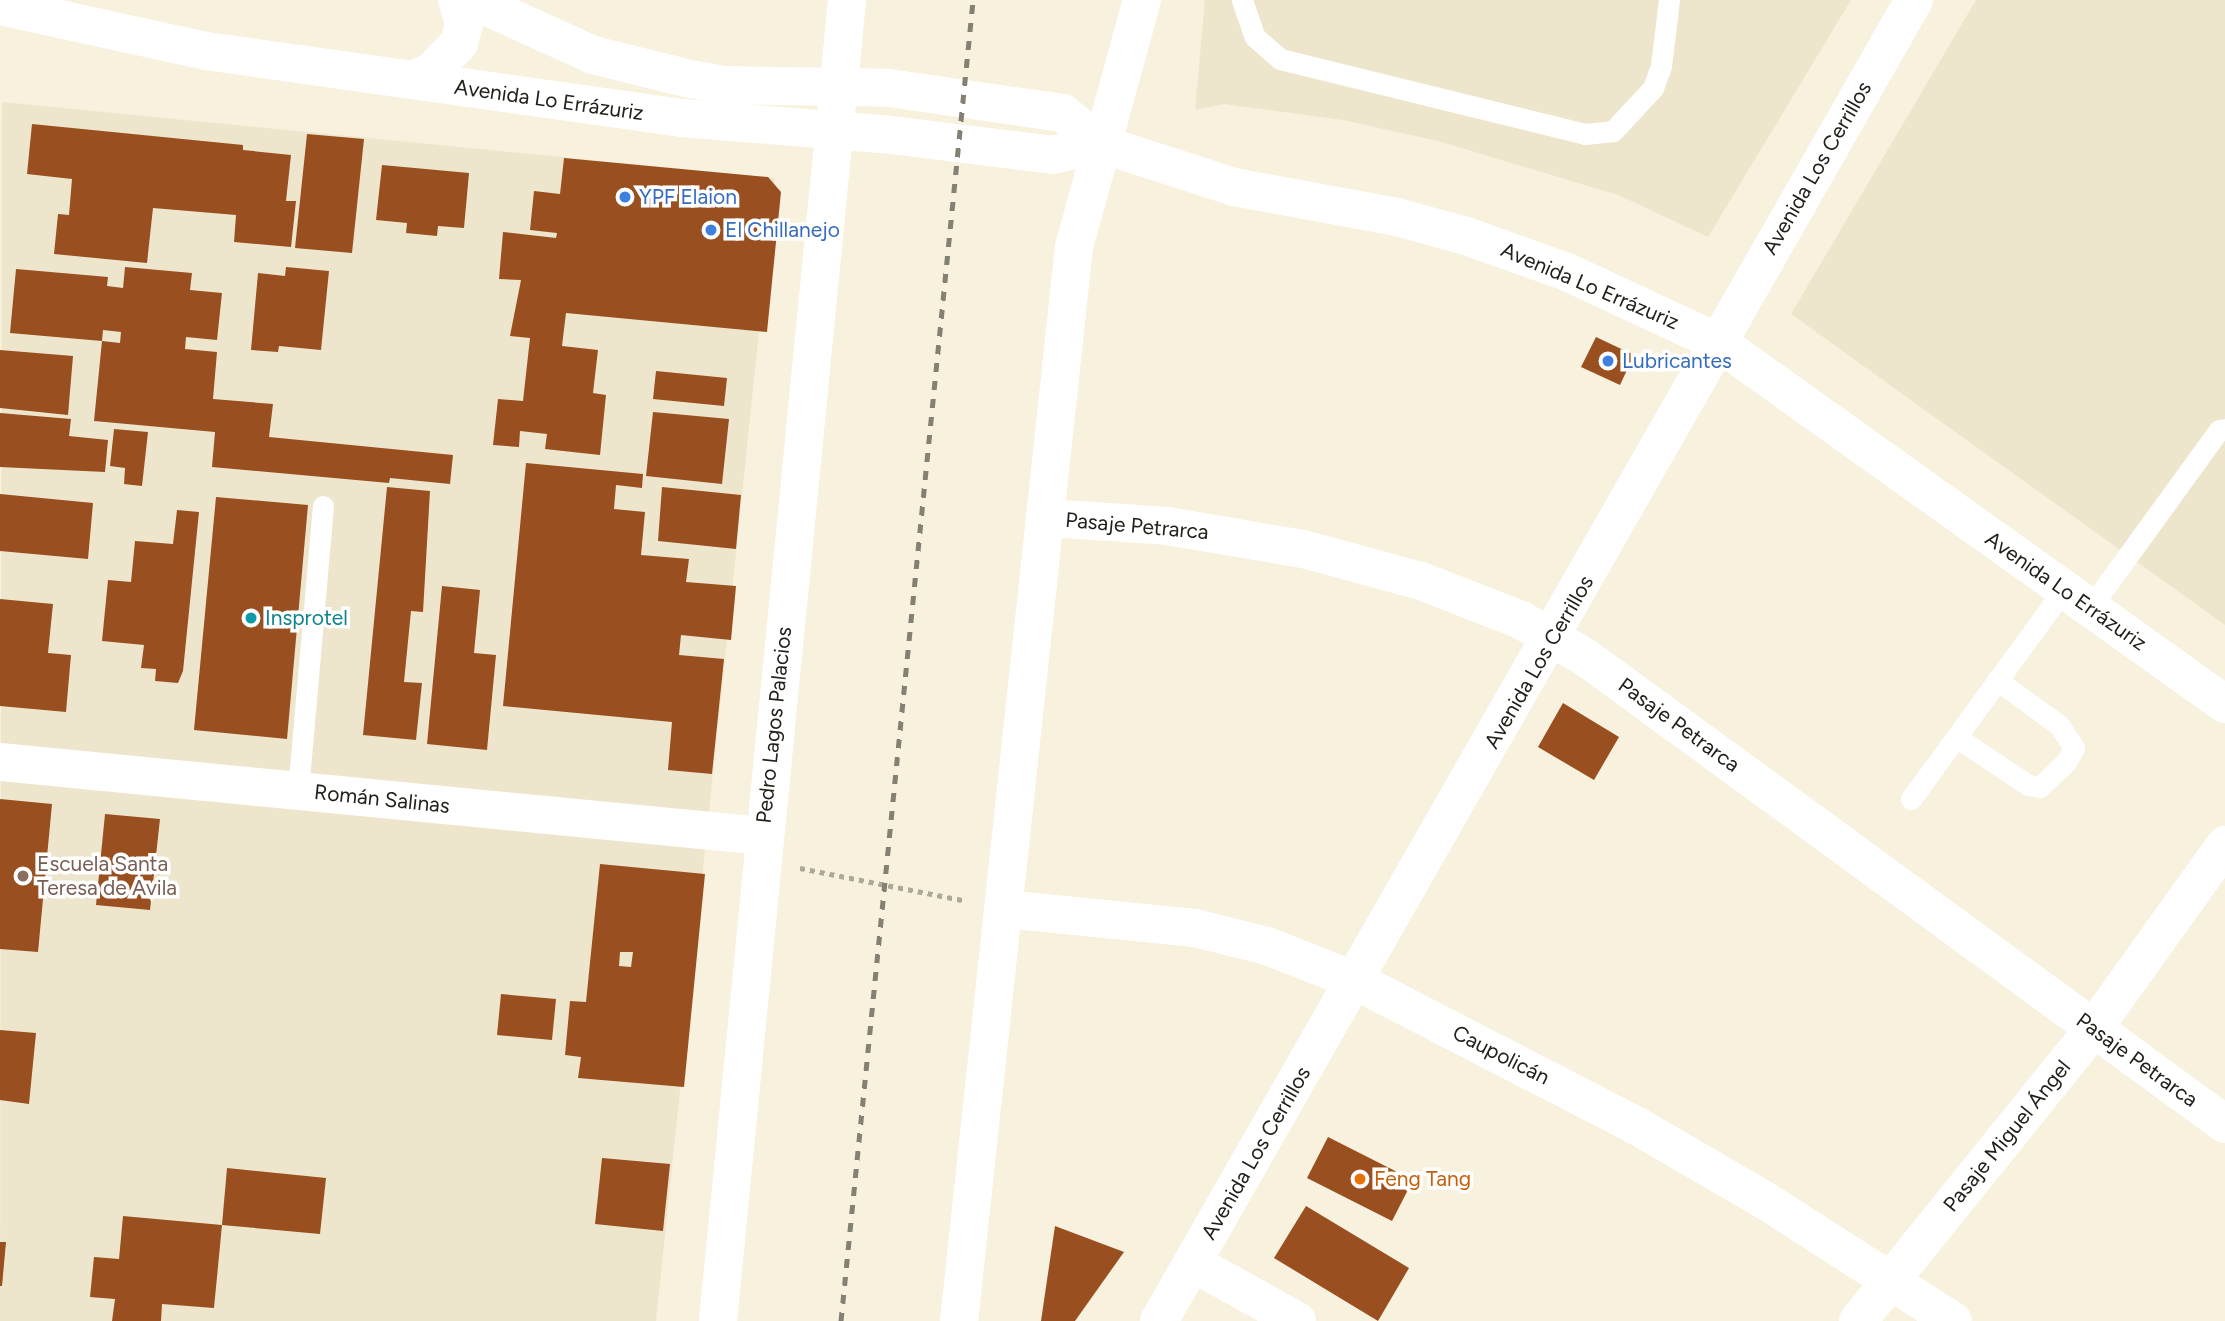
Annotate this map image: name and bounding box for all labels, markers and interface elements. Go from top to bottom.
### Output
street label: Avenida Lo Errázuriz [453,74,645,126]
street label: Avenida Los Cerrillos [1757,77,1877,259]
place label: YPF Elaion [639,184,737,210]
marker: YPF Elaion [617,189,633,205]
place label: El Chillanejo [725,217,840,243]
marker: El Chillanejo [703,222,719,238]
street label: Avenida Lo Errázuriz [1497,237,1683,335]
place label: Lubricantes [1622,348,1732,374]
marker: Lubricantes [1600,353,1616,369]
street label: Pasaje Petrarca [1064,507,1210,545]
street label: Avenida Lo Errázuriz [1981,526,2151,656]
street label: Avenida Los Cerrillos [1479,571,1599,753]
place label: Insprotel [265,605,348,631]
marker: Insprotel [243,610,259,626]
street label: Pedro Lagos Palacios [751,625,797,825]
street label: Pasaje Petrarca [1613,673,1745,777]
street label: Román Salinas [313,779,451,819]
place label: Escuela Santa Teresa de Avila [37,851,177,901]
marker: Escuela Santa Teresa de Avila [15,868,31,884]
street label: Pasaje Petrarca [2071,1008,2203,1112]
street label: Caupolicán [1448,1020,1554,1090]
street label: Pasaje Miguel Ángel [1938,1055,2076,1217]
street label: Avenida Los Cerrillos [1196,1062,1316,1244]
place label: Feng Tang [1374,1166,1471,1192]
marker: Feng Tang [1352,1171,1368,1187]

